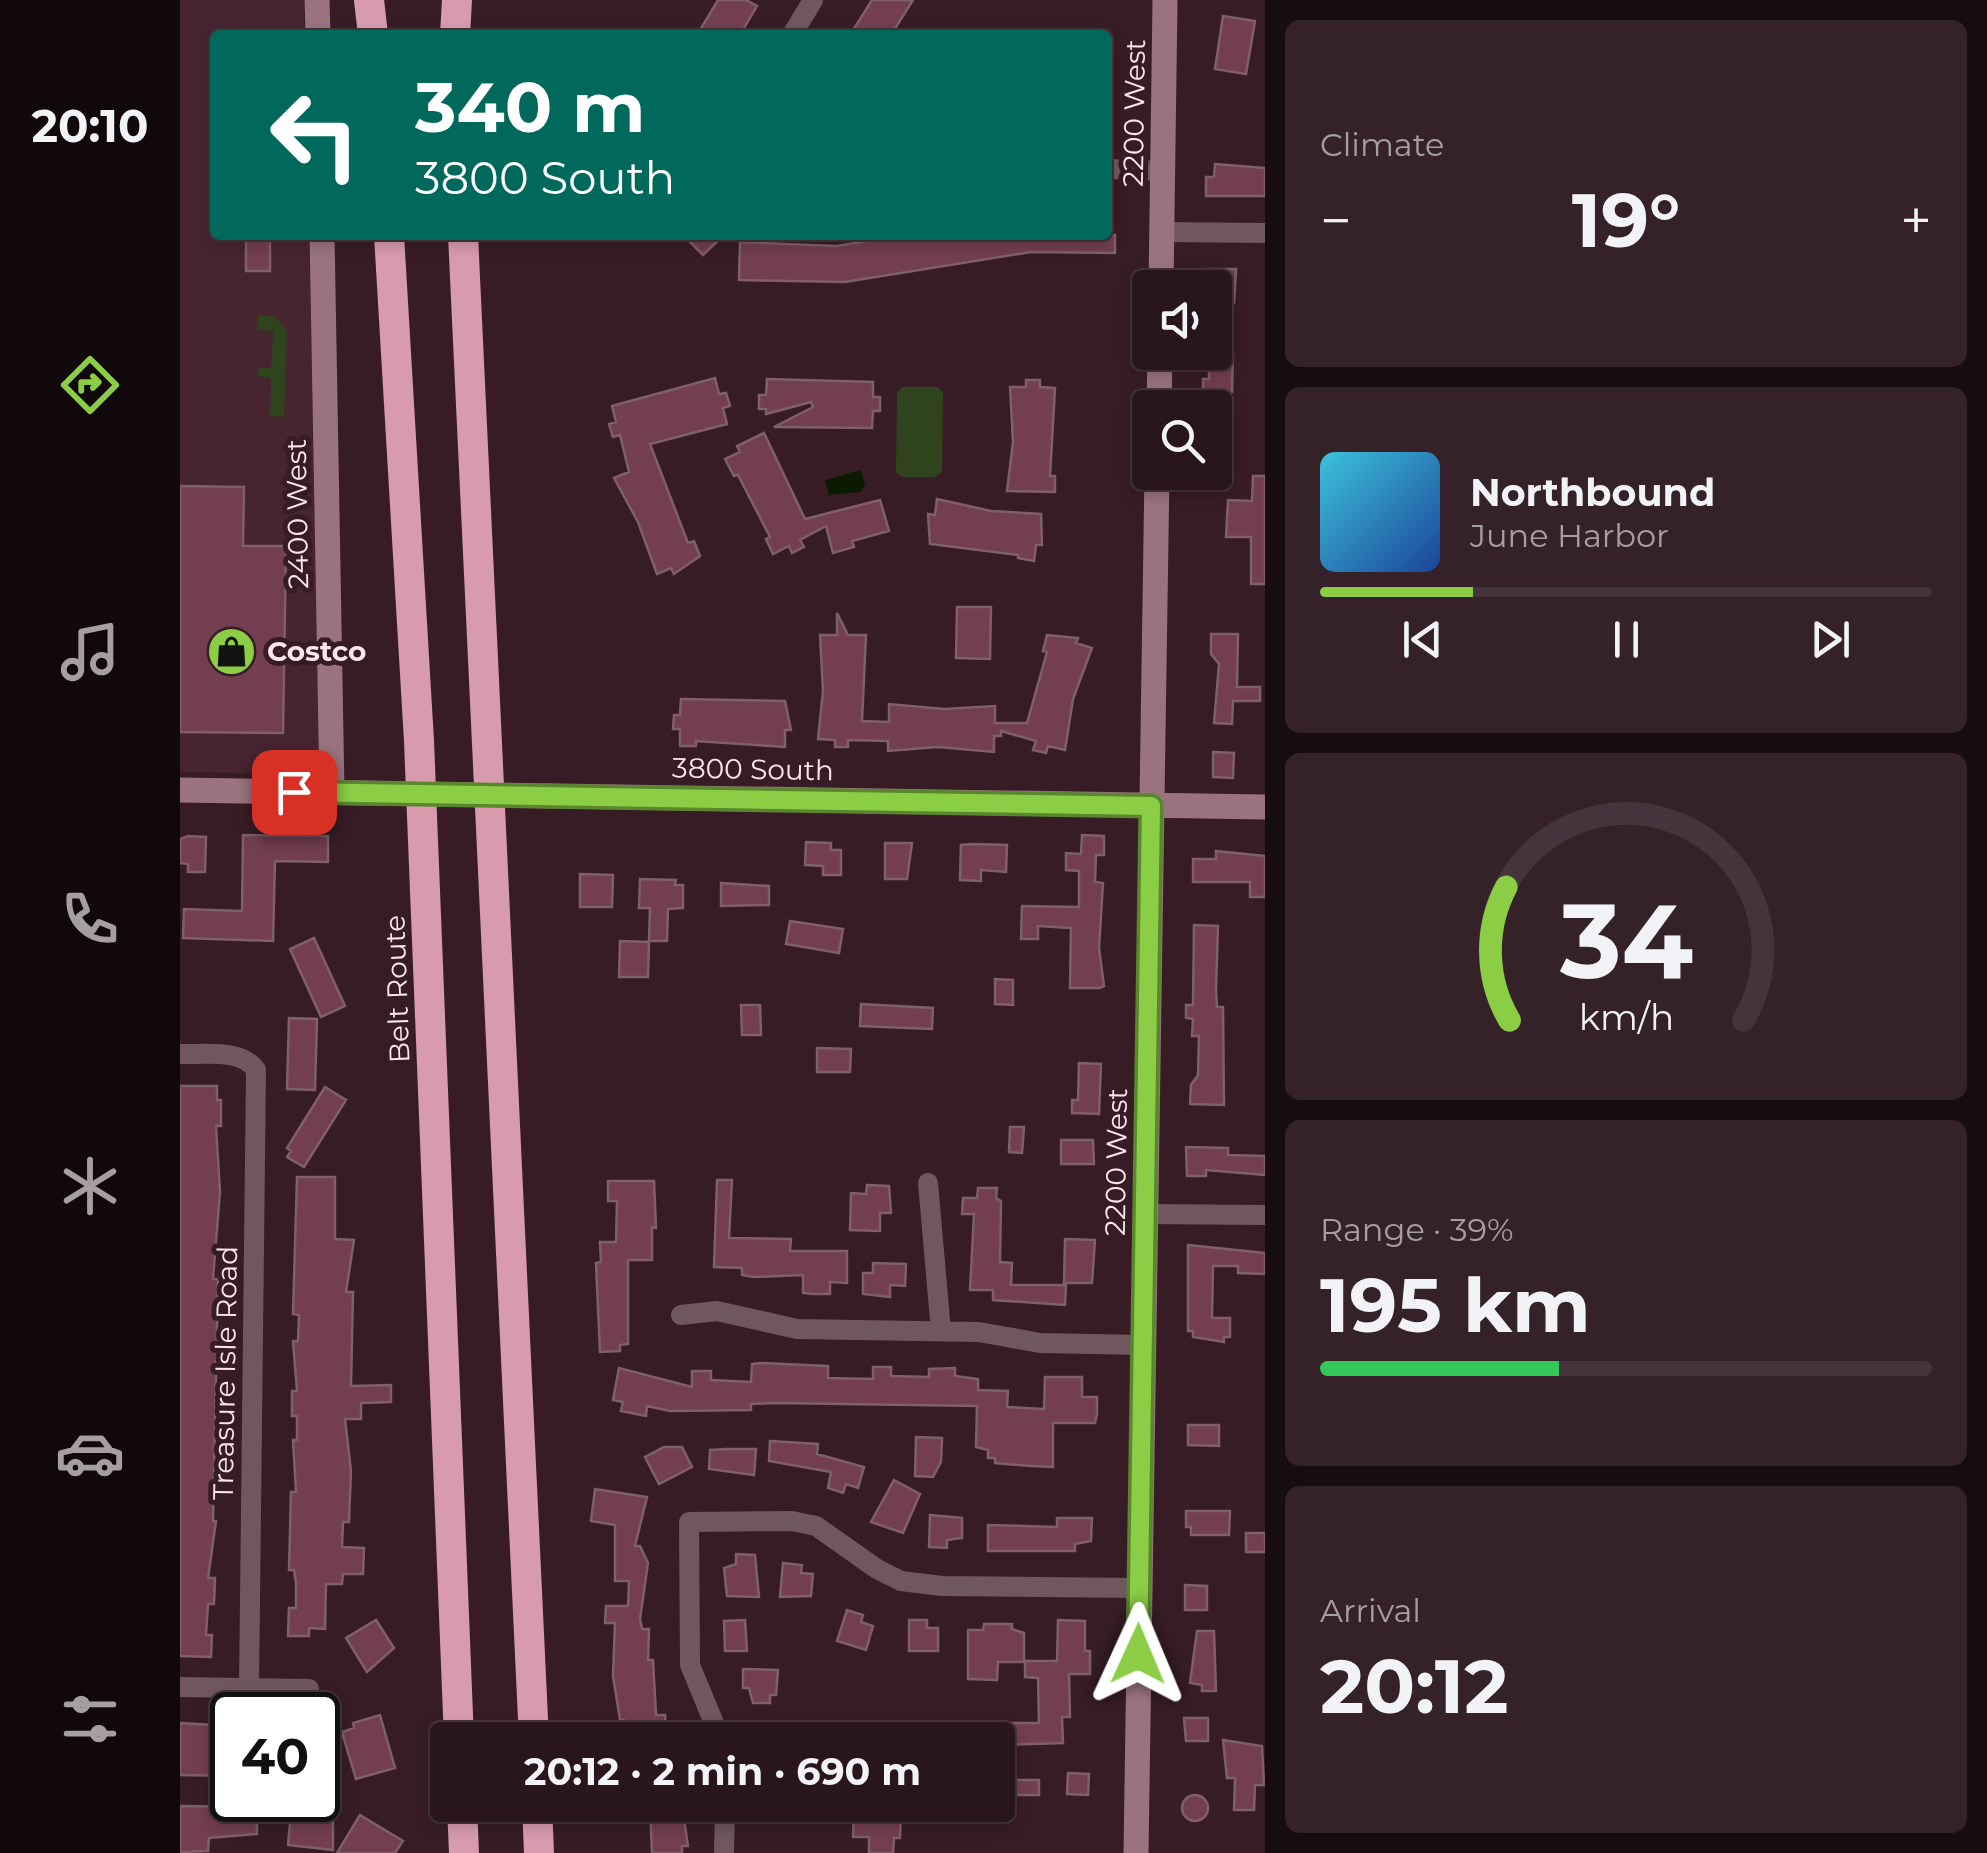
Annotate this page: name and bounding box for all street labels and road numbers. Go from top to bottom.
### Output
street label: 2200 West [1116,39,1152,187]
street label: 2400 West [279,439,315,589]
street label: 3800 South [672,751,834,787]
street label: Belt Route [377,914,417,1064]
street label: 2200 West [1098,1088,1134,1236]
street label: Treasure Isle Road [206,1246,244,1500]

